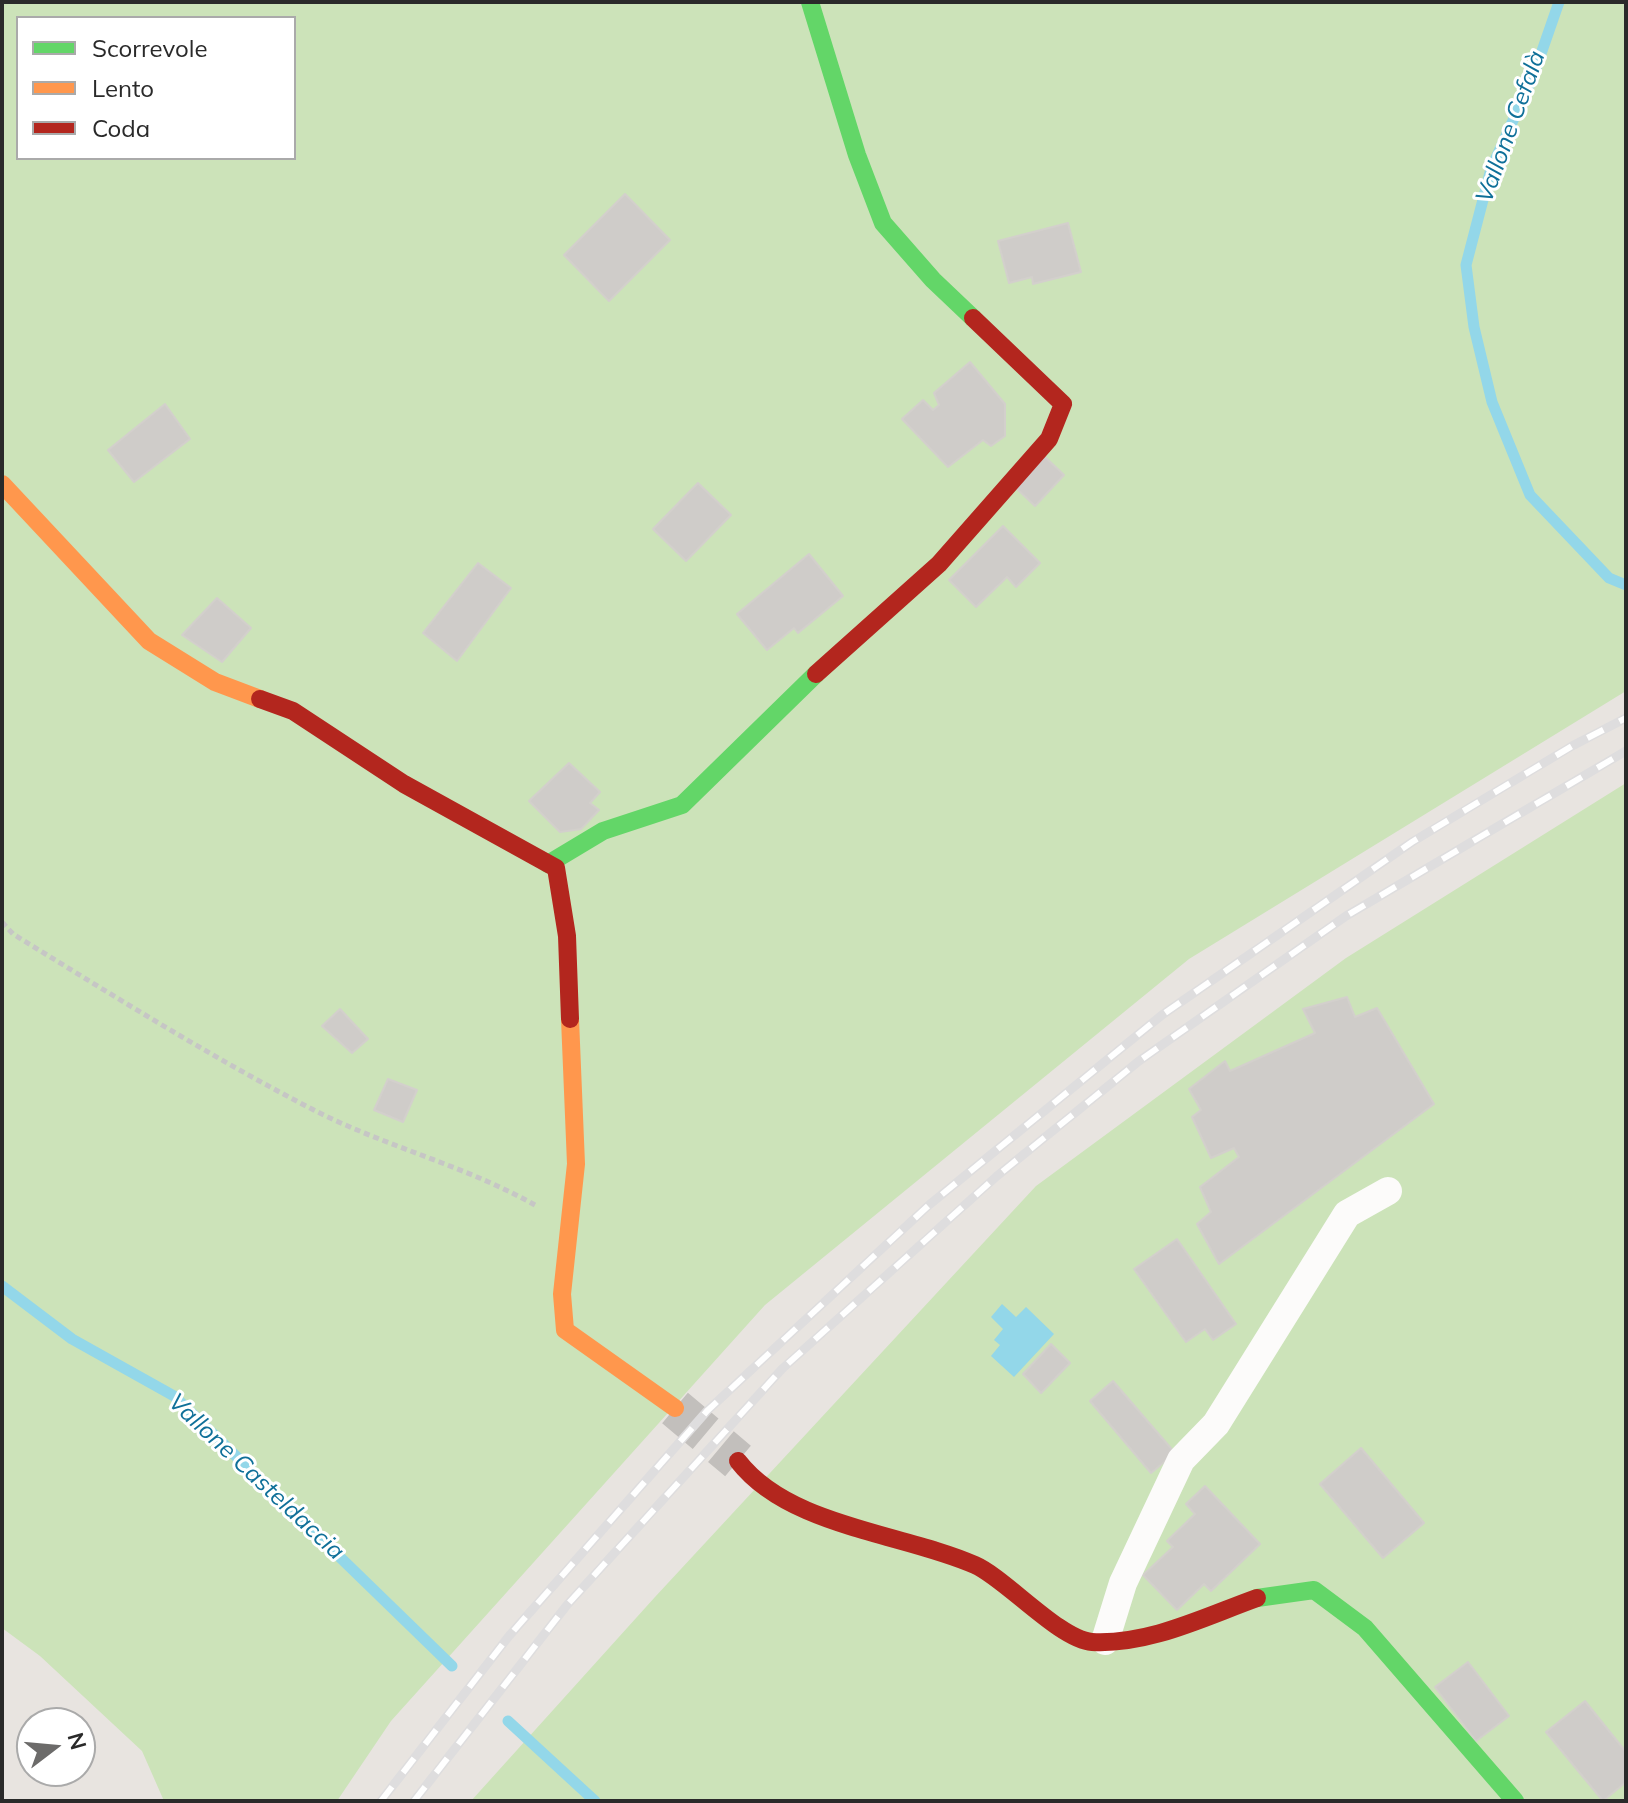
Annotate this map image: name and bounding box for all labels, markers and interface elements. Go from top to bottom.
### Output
legend [16,16,296,160]
text: Scorrevole [92,33,208,63]
water label: Vallone Cefalà [1470,47,1552,207]
text: Lento [92,73,154,103]
text: Coda [92,113,150,143]
water label: Vallone Casteldaccia [162,1388,350,1566]
north arrow [16,1707,96,1787]
text: N [61,1729,93,1753]

